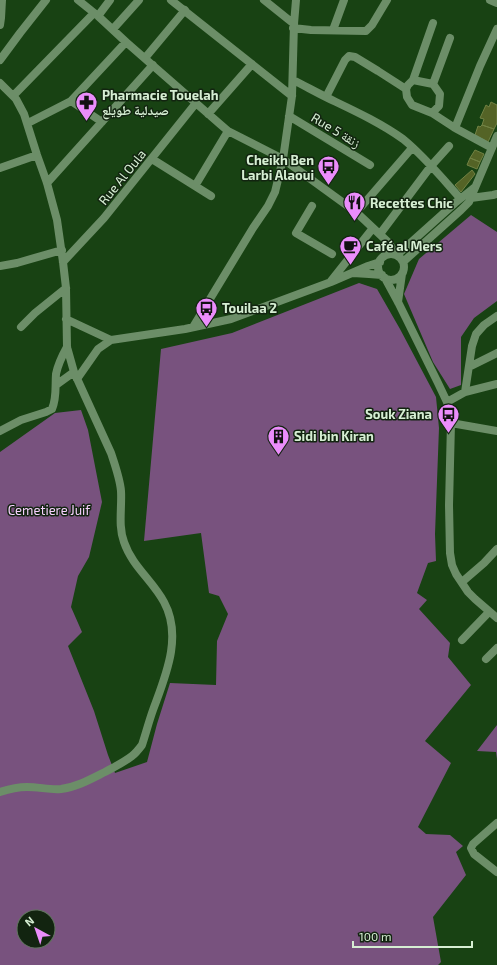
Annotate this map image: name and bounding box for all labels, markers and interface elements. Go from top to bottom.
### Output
place label: Pharmacie Touelah صيدلية طويلع [102,87,219,120]
pharmacy icon: Pharmacie Touelah صيدلية طويلع [73,89,99,122]
street label: Rue 5 زنقة [308,109,364,152]
street label: Rue Al Oula [95,146,149,208]
place label: Cheikh Ben Larbi Alaoui [241,152,314,183]
bus stop icon: Cheikh Ben Larbi Alaoui [316,154,342,187]
restaurant icon: Recettes Chic [342,190,368,223]
place label: Recettes Chic [370,195,453,211]
cafe icon: Café al Mers [338,233,364,266]
place label: Café al Mers [366,238,442,254]
bus stop icon: Touilaa 2 [193,295,219,328]
place label: Touilaa 2 [222,300,277,316]
bus stop icon: Souk Ziana [435,401,461,434]
place label: Souk Ziana [365,406,432,422]
building icon: Sidi bin Kiran [266,423,292,456]
place label: Sidi bin Kiran [294,428,374,444]
park label: Cemetiere Juif [8,502,91,518]
north arrow [16,909,56,949]
text: N [22,913,37,928]
scale bar [353,923,472,949]
text: 100 m [359,929,391,943]

